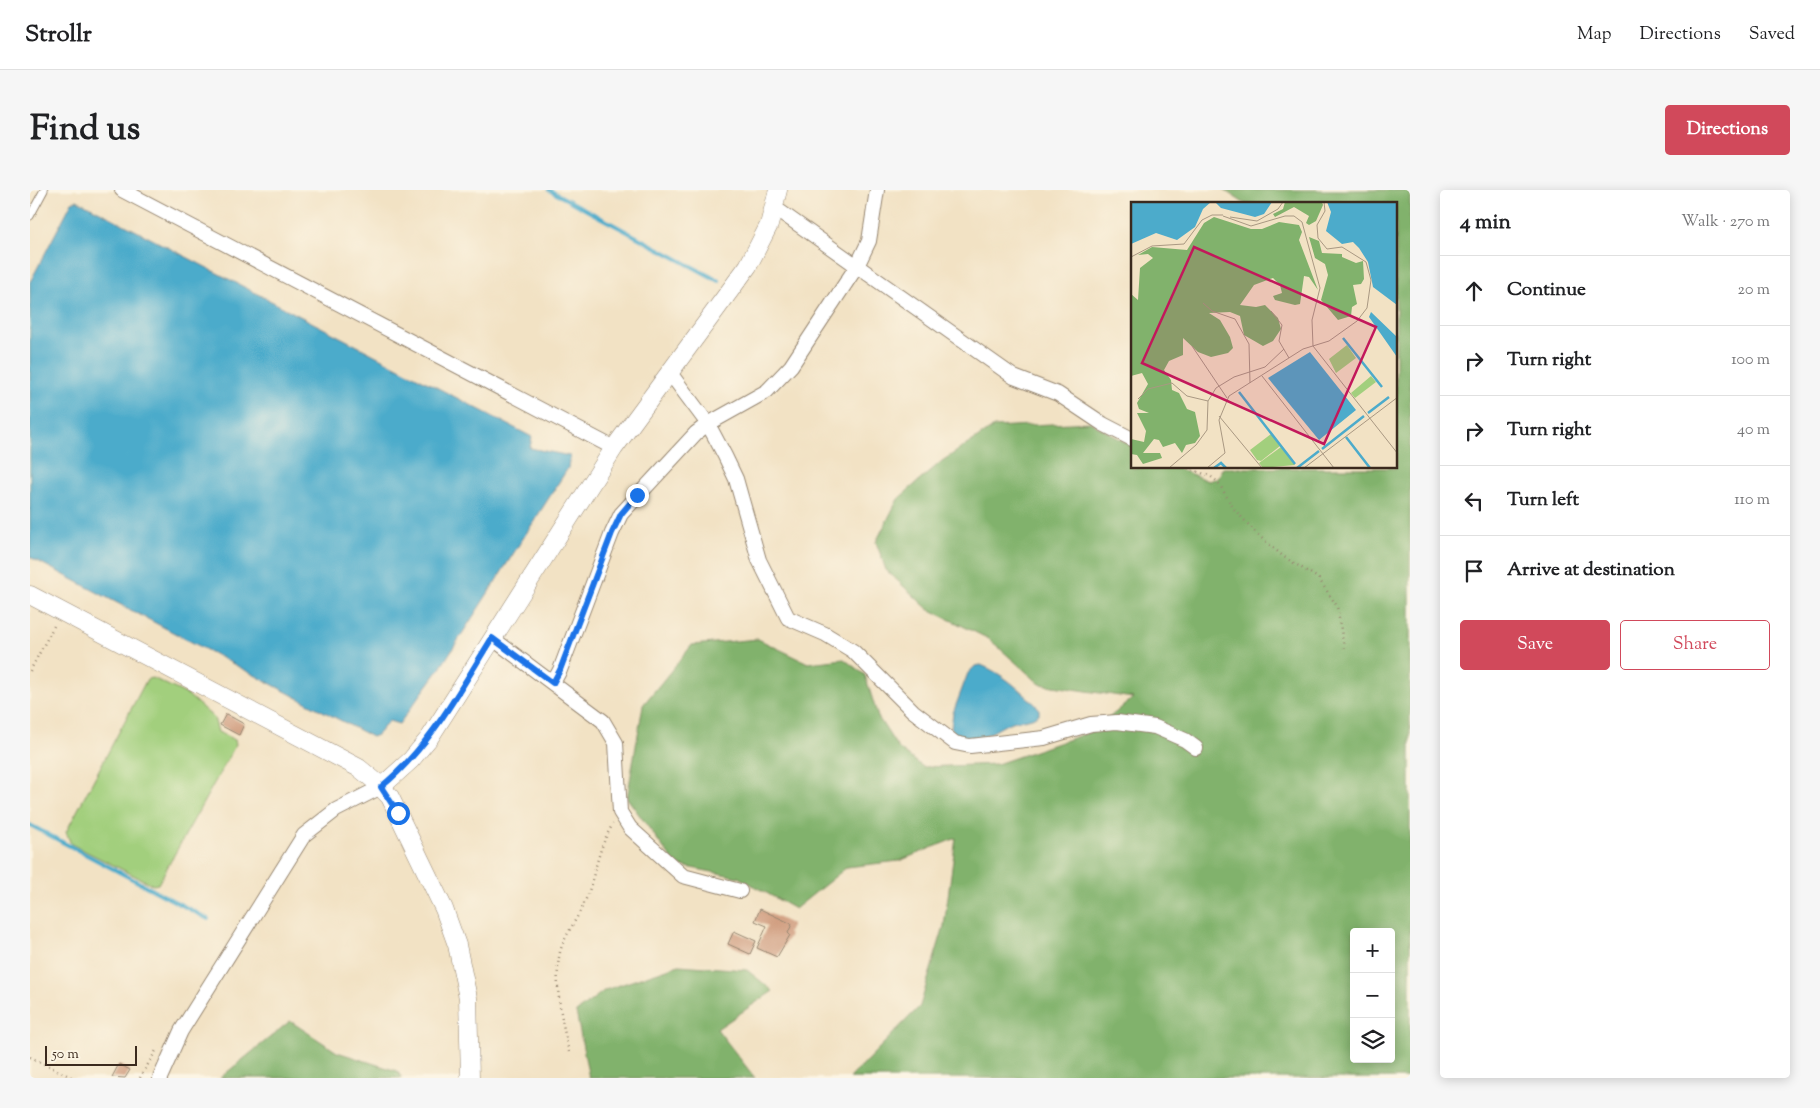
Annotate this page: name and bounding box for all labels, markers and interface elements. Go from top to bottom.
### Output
text: Strollr [25,18,92,52]
text: Map [1577,22,1612,48]
text: Directions [1640,22,1721,48]
text: Saved [1749,22,1795,48]
text: Find us [30,105,140,156]
button: Directions [1665,105,1790,155]
inset map [1131,202,1398,469]
text: 4 min [1460,208,1511,238]
text: Walk · 270 m [1681,211,1770,234]
icon: ahead [1460,277,1488,305]
text: Continue [1507,277,1586,304]
text: 20 m [1737,279,1770,302]
icon: right [1460,347,1488,375]
text: Turn right [1507,347,1591,374]
text: 100 m [1731,349,1770,372]
icon: right [1460,417,1488,445]
text: Turn right [1507,417,1591,444]
text: 40 m [1737,419,1770,442]
route end [626,484,649,507]
icon: left [1460,487,1488,515]
text: Turn left [1507,487,1579,514]
text: 110 m [1734,489,1770,512]
icon: arrive [1460,557,1488,585]
text: Arrive at destination [1507,557,1675,584]
button: Save [1460,620,1610,670]
button: Share [1620,620,1770,670]
route start [387,802,410,825]
map controls [1350,928,1395,1063]
button: + [1350,928,1395,973]
button: − [1350,973,1395,1018]
button: layers [1350,1018,1395,1063]
scale bar [45,1043,138,1066]
text: 50 m [52,1045,79,1065]

